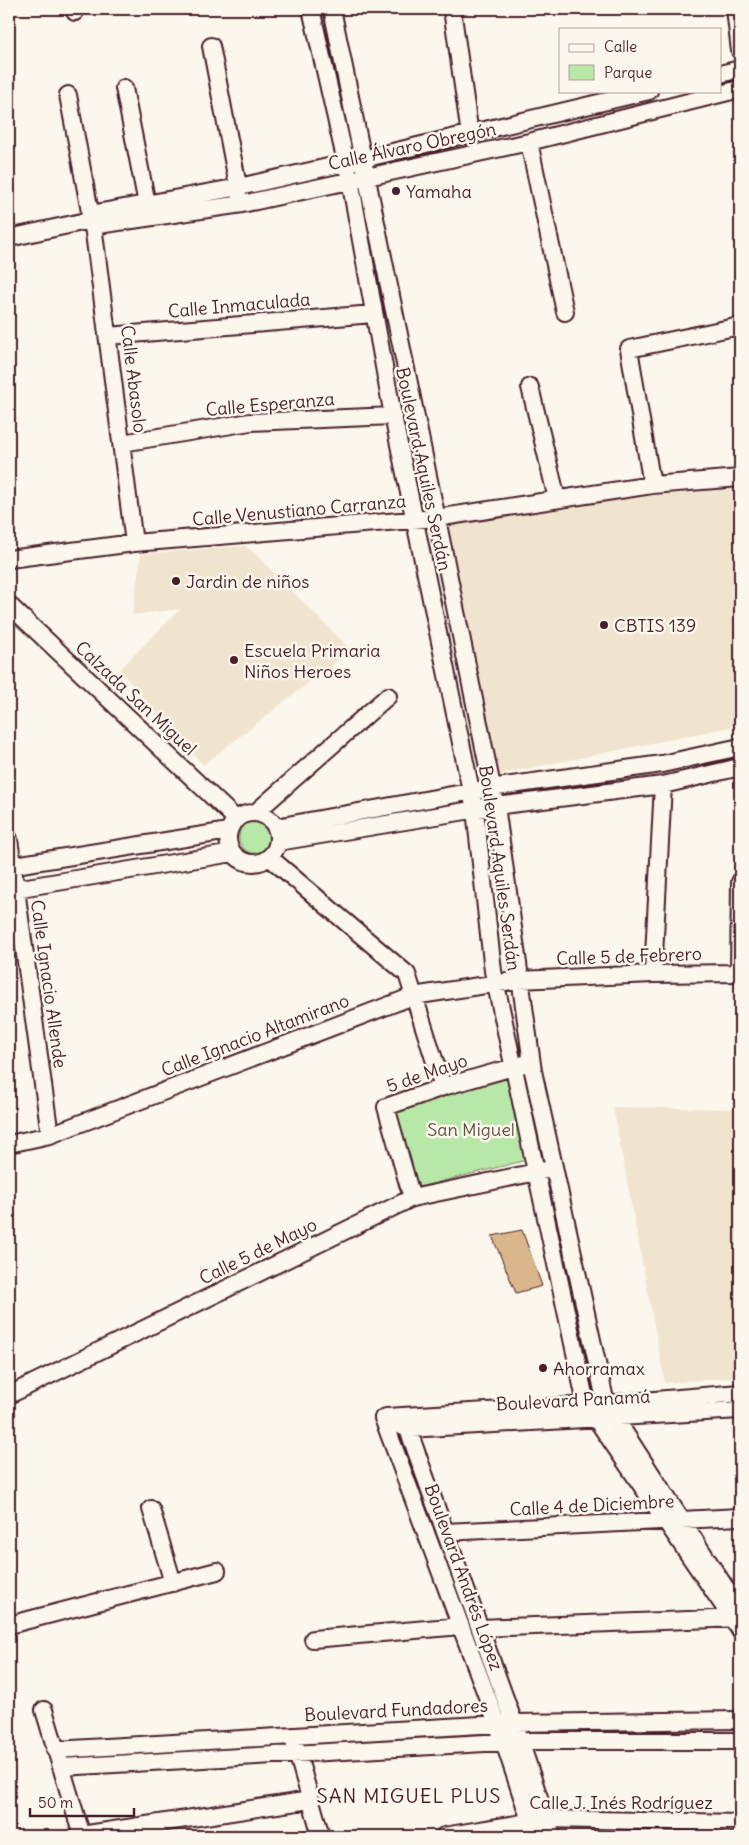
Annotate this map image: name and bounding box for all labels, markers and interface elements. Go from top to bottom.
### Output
legend [559,28,722,92]
text: Calle [604,37,637,56]
text: Parque [604,63,652,82]
street label: Calle Álvaro Obregón [326,117,498,175]
place label: Yamaha [406,180,472,203]
marker: Yamaha [390,185,402,197]
street label: Calle Inmaculada [167,287,311,323]
street label: Calle Abasolo [116,324,152,434]
street label: Boulevard Aquiles Serdán [391,365,457,573]
street label: Calle Esperanza [205,387,335,421]
street label: Calle Venustiano Carranza [191,489,407,531]
place label: Jardin de niños [186,570,310,593]
marker: Jardin de niños [170,575,182,587]
place label: CBTIS 139 [614,614,696,637]
marker: CBTIS 139 [598,619,610,631]
street label: Calzada San Miguel [71,636,201,760]
place label: Escuela Primaria Niños Heroes [244,639,381,683]
marker: Escuela Primaria Niños Heroes [228,654,240,666]
street label: Boulevard Aquiles Serdán [474,764,526,972]
street label: Calle Ignacio Allende [26,898,72,1070]
street label: Calle 5 de Febrero [556,942,702,970]
street label: Calle Ignacio Altamirano [158,989,352,1081]
street label: 5 de Mayo [383,1048,471,1098]
park label: San Miguel [427,1118,515,1141]
street label: Calle 5 de Mayo [195,1213,321,1289]
place label: Ahorramax [553,1357,645,1380]
marker: Ahorramax [537,1362,549,1374]
street label: Boulevard Panamá [495,1384,651,1416]
street label: Boulevard Andrés López [420,1481,509,1674]
street label: Calle 4 de Diciembre [509,1489,675,1521]
street label: Boulevard Fundadores [304,1694,488,1726]
district label: SAN MIGUEL PLUS [317,1783,501,1808]
scale bar [30,1785,134,1817]
street label: Calle J. Inés Rodríguez [529,1791,713,1814]
text: 50 m [38,1793,73,1812]

